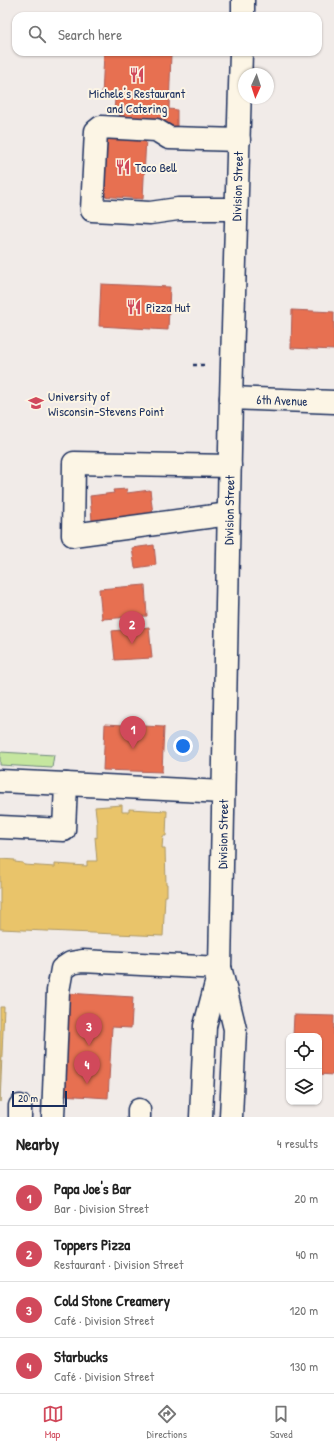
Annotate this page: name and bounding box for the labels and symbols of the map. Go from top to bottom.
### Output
restaurant icon: Michele's Restaurant and Catering [128,66,146,84]
north arrow [238,68,274,104]
place label: Michele's Restaurant and Catering [89,84,186,117]
street label: Division Street [227,151,247,221]
restaurant icon: Taco Bell [114,158,132,176]
place label: Taco Bell [135,158,177,176]
restaurant icon: Pizza Hut [125,298,143,316]
place label: Pizza Hut [146,298,191,316]
place label: University of Wisconsin–Stevens Point [48,387,164,420]
street label: 6th Avenue [256,390,308,410]
school or university icon: University of Wisconsin–Stevens Point [27,394,45,412]
street label: Division Street [219,475,239,545]
pin: 2 [119,611,145,644]
pin: 1 [120,716,146,749]
your location [173,736,193,756]
street label: Division Street [213,799,232,869]
pin: 3 [76,1013,102,1046]
pin: 4 [74,1051,100,1084]
scale bar [12,1089,67,1108]

